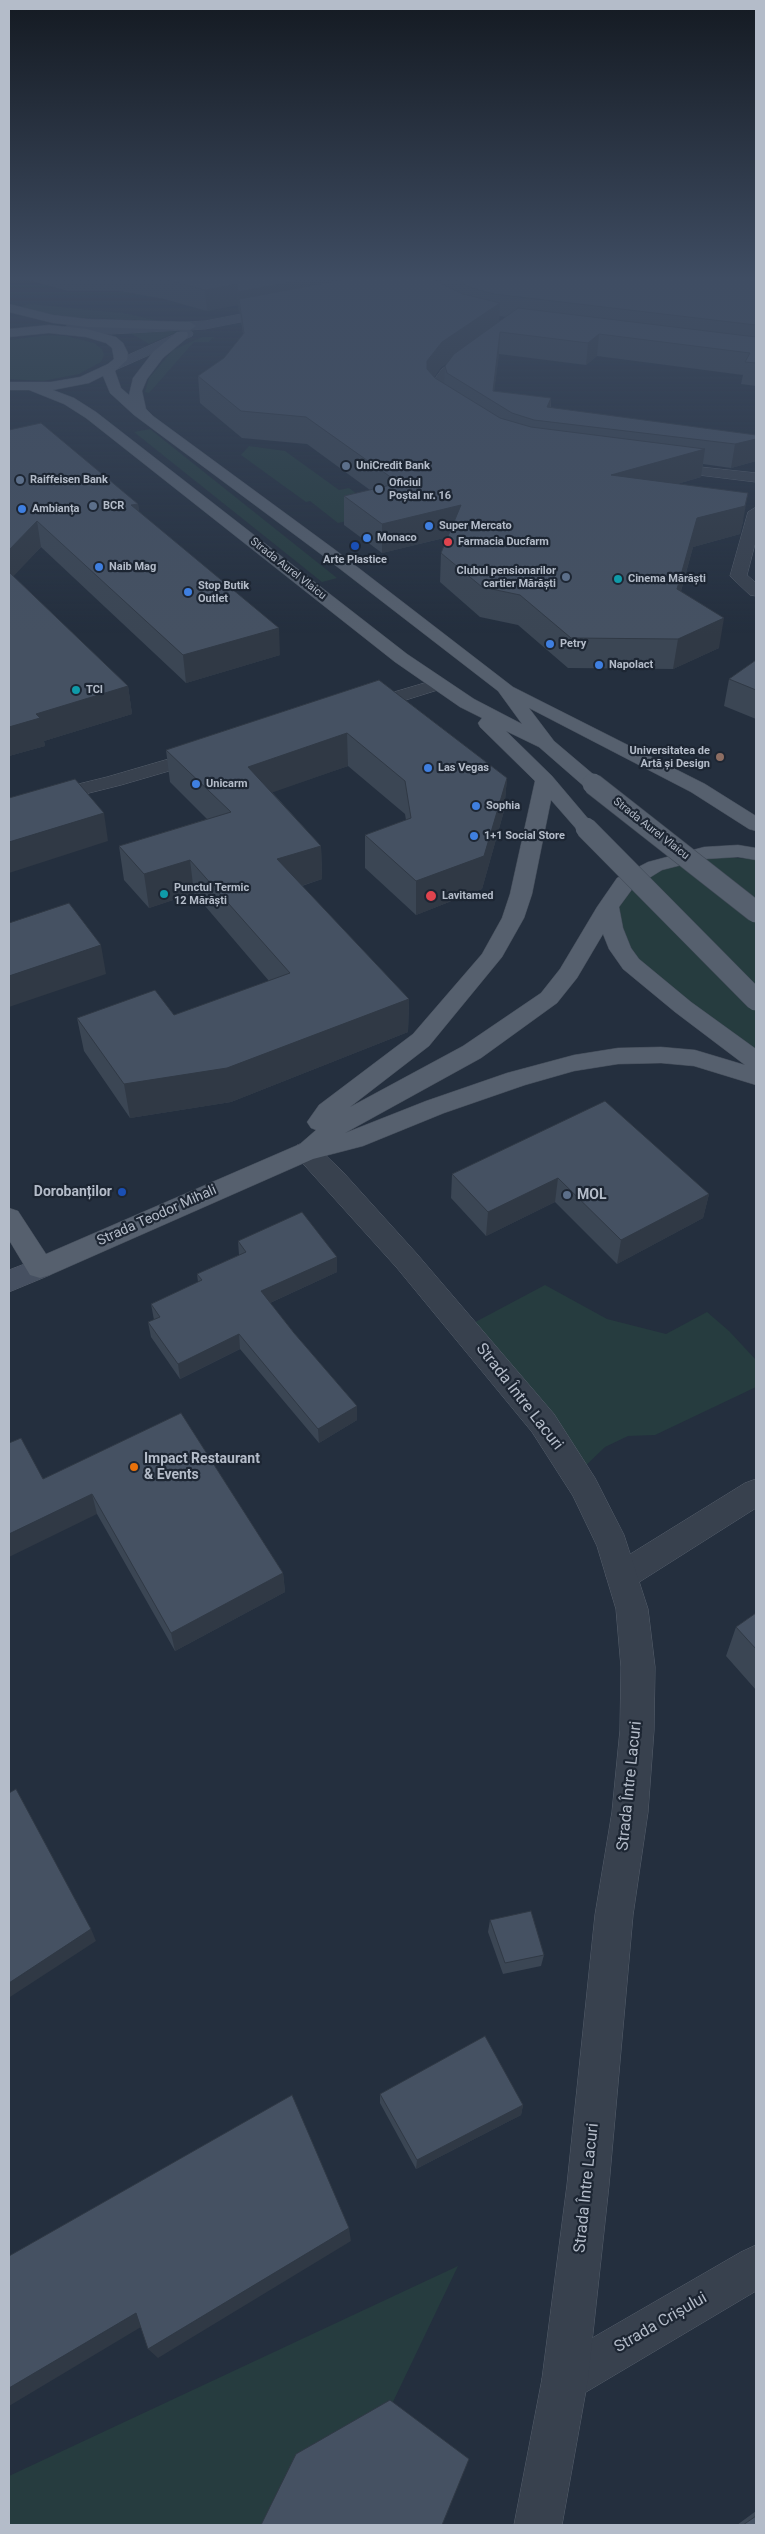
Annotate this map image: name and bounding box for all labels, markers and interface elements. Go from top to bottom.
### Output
place label: UniCredit Bank [356,459,430,473]
marker: UniCredit Bank [340,460,352,472]
place label: Raiffeisen Bank [30,473,108,487]
marker: Raiffeisen Bank [14,474,26,486]
place label: Oficiul Poștal nr. 16 [389,476,451,502]
marker: Oficiul Poștal nr. 16 [373,483,385,495]
place label: BCR [103,499,124,513]
marker: BCR [87,500,99,512]
place label: Ambianța [32,502,80,516]
marker: Ambianța [16,503,28,515]
place label: Super Mercato [439,519,512,533]
marker: Super Mercato [423,520,435,532]
place label: Monaco [377,531,417,545]
marker: Monaco [361,532,373,544]
street label: Strada Aurel Vlaicu [247,535,329,603]
place label: Farmacia Ducfarm [458,535,549,549]
marker: Farmacia Ducfarm [442,536,454,548]
marker: Arte Plastice [349,540,361,552]
place label: Arte Plastice [323,553,387,567]
place label: Naib Mag [109,560,156,574]
marker: Naib Mag [93,561,105,573]
place label: Clubul pensionarilor cartier Mărăști [457,564,556,590]
marker: Clubul pensionarilor cartier Mărăști [560,571,572,583]
place label: Cinema Mărăști [628,572,706,586]
marker: Cinema Mărăști [612,573,624,585]
place label: Stop Butik Outlet [198,579,249,605]
marker: Stop Butik Outlet [182,586,194,598]
place label: Petry [560,637,586,651]
marker: Petry [544,638,556,650]
place label: Napolact [609,658,653,672]
marker: Napolact [593,659,605,671]
place label: TCI [86,683,103,697]
marker: TCI [70,684,82,696]
place label: Universitatea de Artă și Design [630,744,710,770]
marker: Universitatea de Artă și Design [714,751,726,763]
place label: Las Vegas [438,761,489,775]
marker: Las Vegas [422,762,434,774]
place label: Unicarm [206,777,248,791]
marker: Unicarm [190,778,202,790]
street label: Strada Aurel Vlaicu [610,795,692,863]
place label: Sophia [486,799,520,813]
marker: Sophia [470,800,482,812]
place label: 1+1 Social Store [484,829,565,843]
marker: 1+1 Social Store [468,830,480,842]
place label: Punctul Termic 12 Mărăști [174,881,249,907]
marker: Punctul Termic 12 Mărăști [158,888,170,900]
marker: Lavitamed [424,889,438,903]
place label: Lavitamed [442,889,494,903]
street label: Strada Teodor Mihali [95,1182,219,1250]
place label: Dorobanților [34,1184,112,1200]
marker: Dorobanților [116,1186,128,1198]
place label: MOL [577,1187,606,1203]
marker: MOL [561,1189,573,1201]
street label: Strada Între Lacuri [471,1340,567,1454]
place label: Impact Restaurant & Events [144,1451,260,1484]
marker: Impact Restaurant & Events [128,1461,140,1473]
street label: Strada Între Lacuri [614,1720,646,1852]
street label: Strada Între Lacuri [571,2122,603,2254]
street label: Strada Crișului [611,2289,711,2357]

